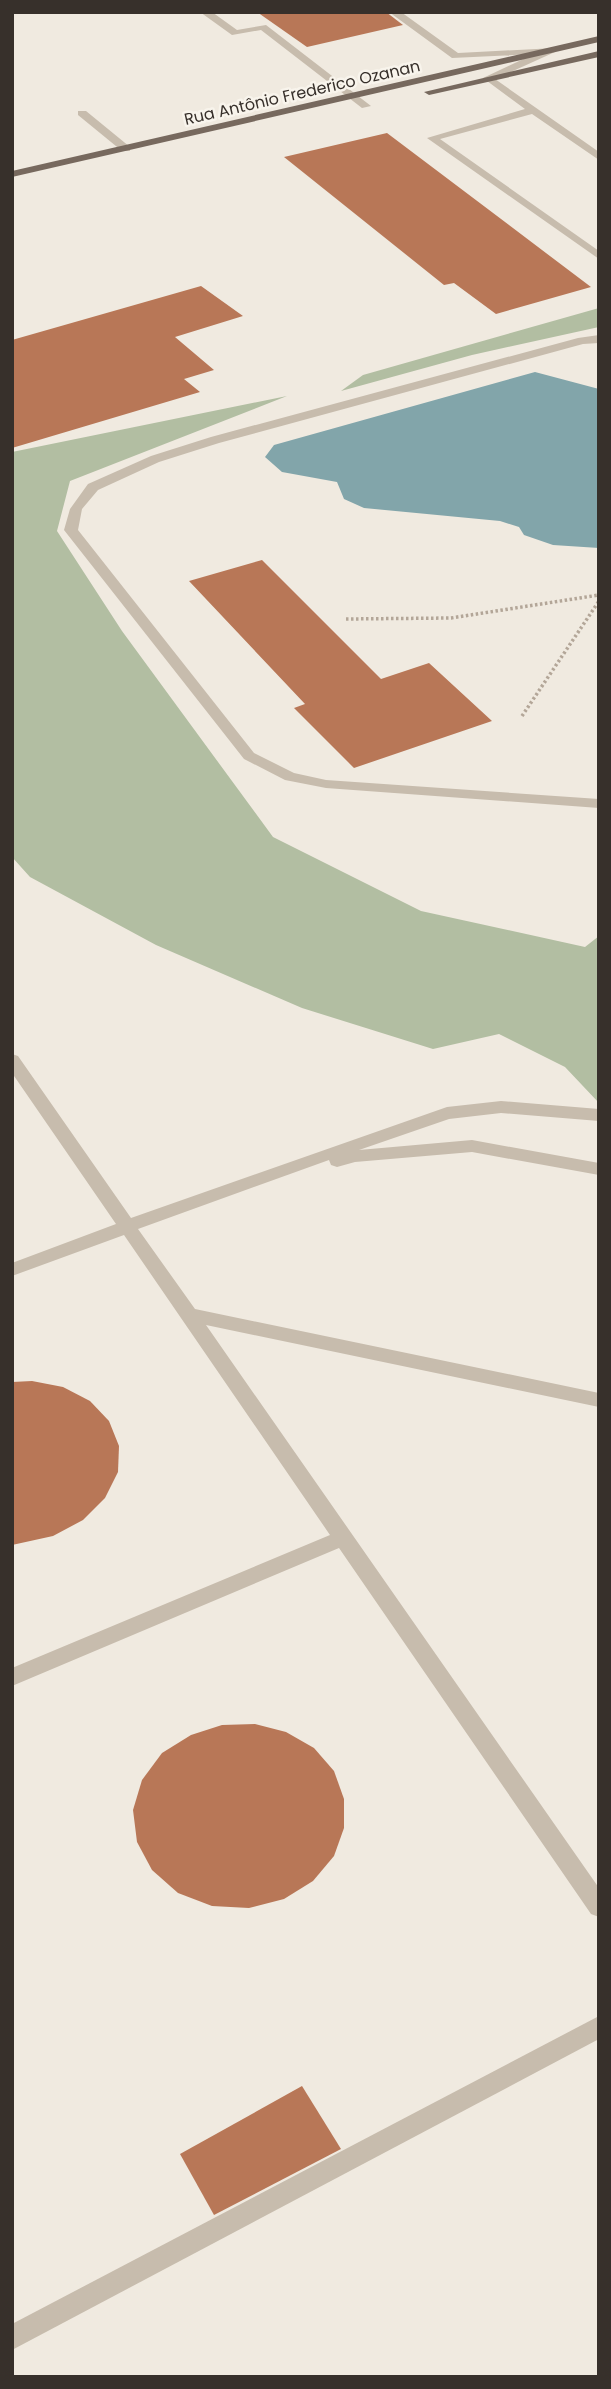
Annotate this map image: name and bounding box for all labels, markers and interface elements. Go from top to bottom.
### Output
street label: Rua Antônio Frederico Ozanan [182,54,422,131]

